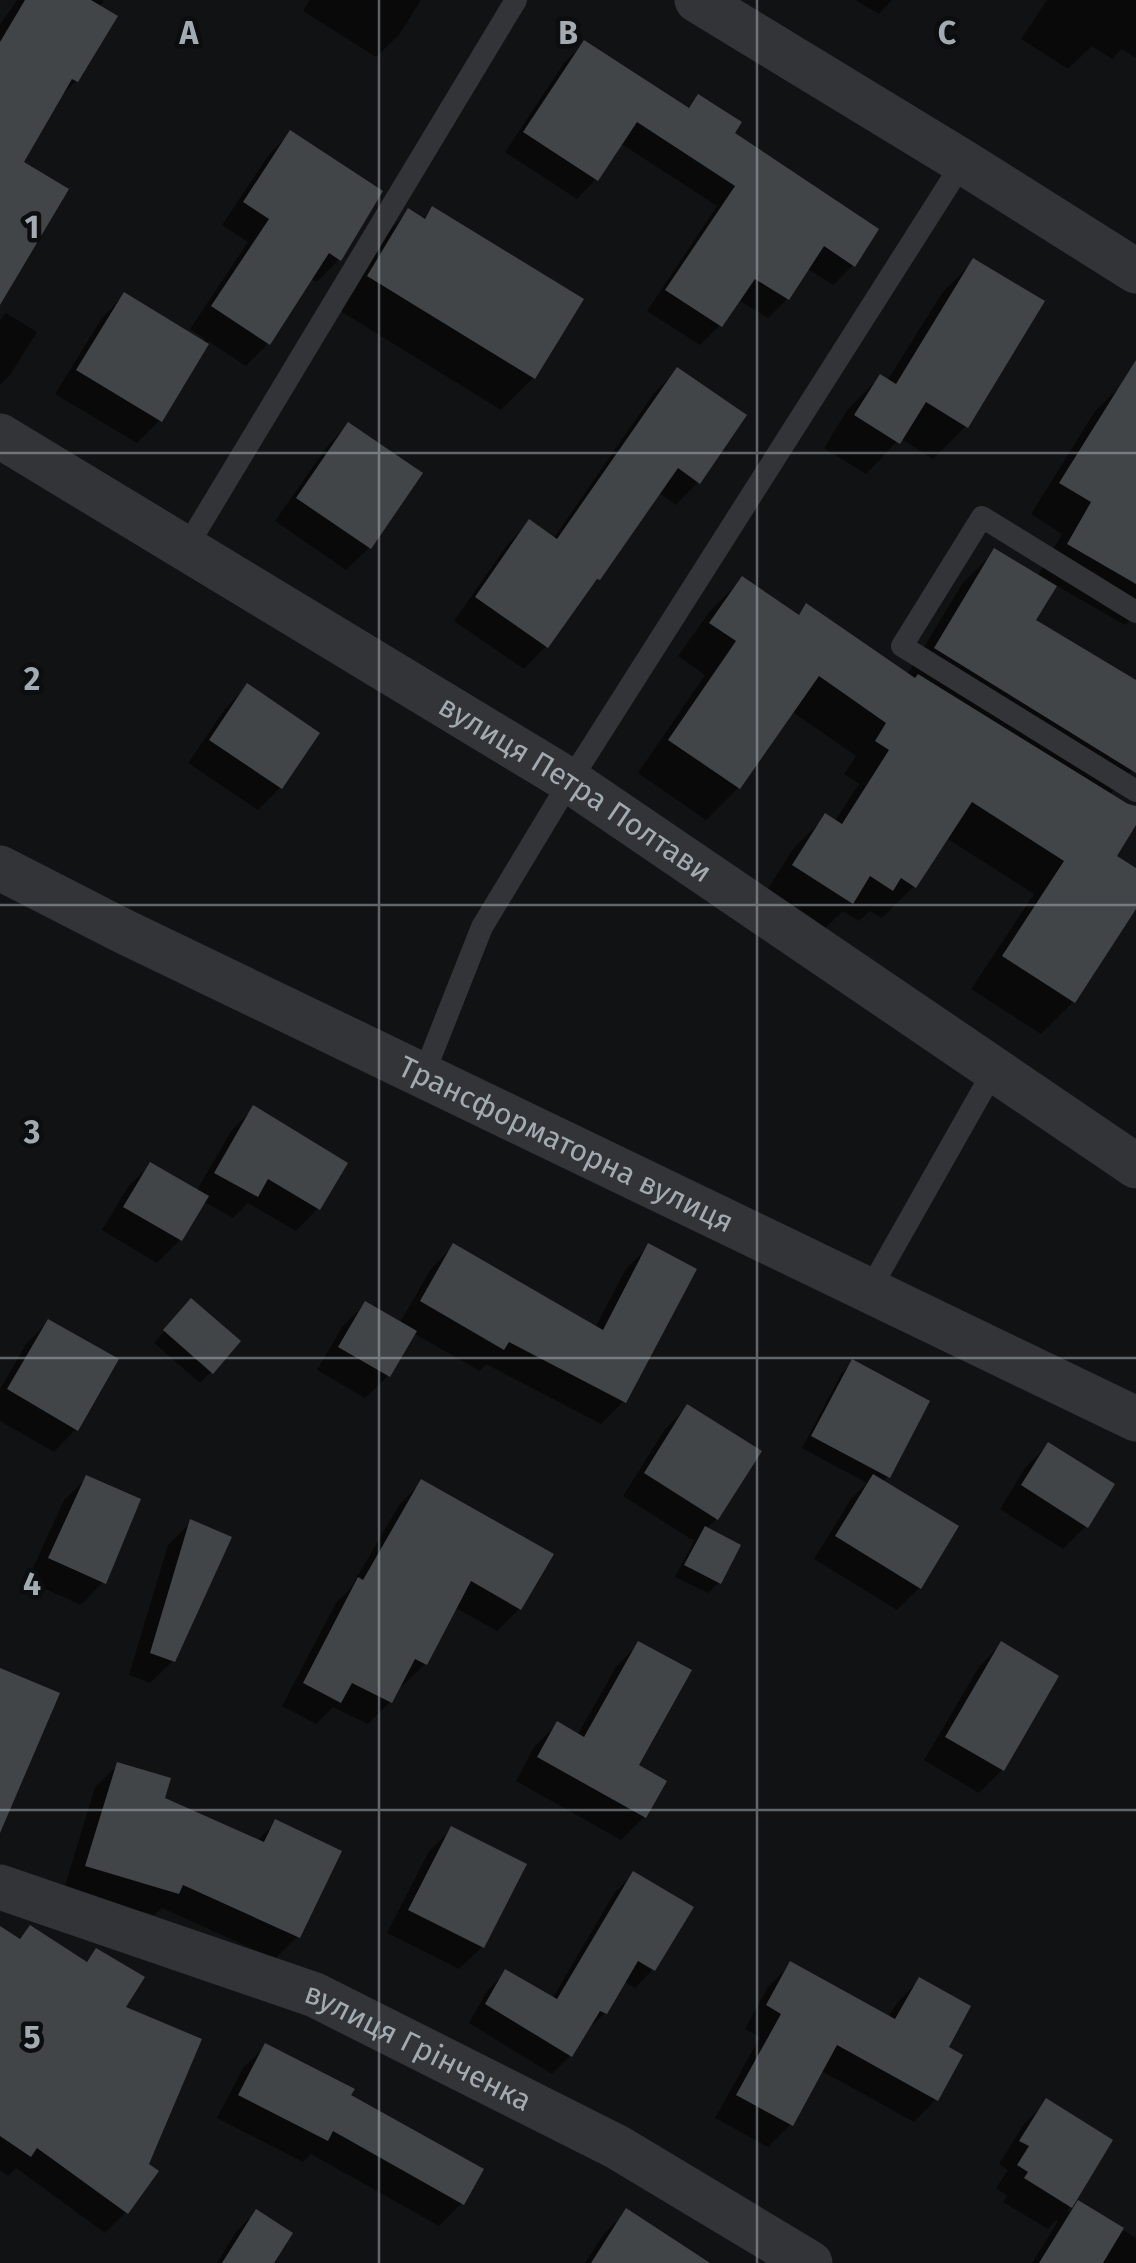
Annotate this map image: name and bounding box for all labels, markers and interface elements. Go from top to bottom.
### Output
text: A [179,14,200,52]
text: B [558,14,578,52]
text: C [938,14,957,52]
text: 1 [25,208,39,246]
text: 2 [24,660,40,698]
street label: вулиця Петра Полтави [432,688,719,890]
street label: Трансформаторна вулиця [393,1049,739,1240]
text: 3 [23,1113,40,1151]
text: 4 [23,1565,41,1603]
street label: вулиця Грінченка [300,1975,537,2119]
text: 5 [23,2018,41,2056]

